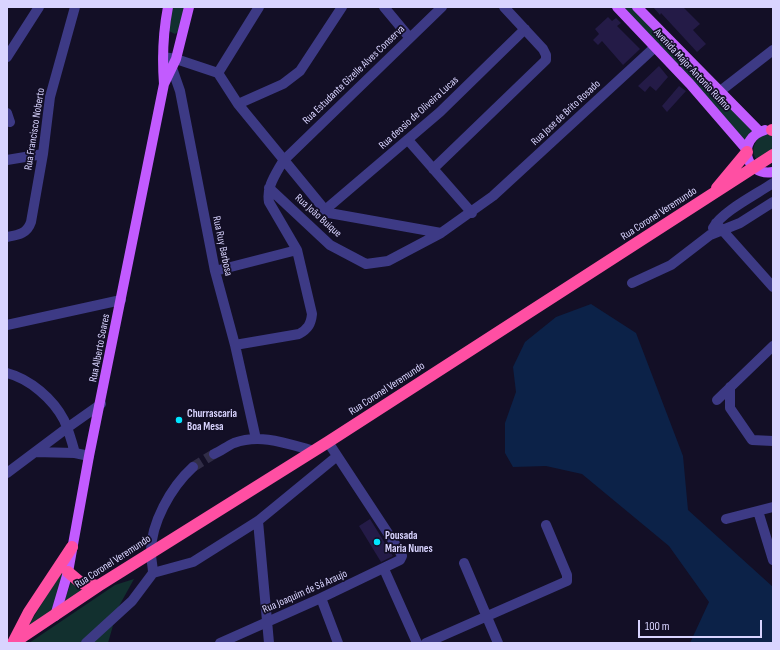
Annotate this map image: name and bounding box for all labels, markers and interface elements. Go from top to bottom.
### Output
street label: Rua Estudante Gizelle Alves Conserva [300,23,408,127]
street label: Avenida Major Antonio Rufino [651,26,733,114]
street label: Rua deosio de Oliveira Lucas [376,74,462,152]
street label: Rua Jose de Brito Rosado [529,78,603,148]
street label: Rua Francisco Noberto [22,87,48,171]
street label: Rua Coronel Veremundo [619,185,699,243]
street label: Rua João Buique [292,192,344,240]
street label: Rua Ruy Barbosa [209,215,235,277]
street label: Rua Alberto Soares [87,313,113,383]
street label: Rua Coronel Veremundo [347,360,427,418]
place label: Churrascaria Boa Mesa [187,407,237,433]
marker: Churrascaria Boa Mesa [174,415,184,425]
place label: Pousada Maria Nunes [385,529,433,555]
street label: Rua Coronel Veremundo [73,533,153,591]
marker: Pousada Maria Nunes [372,537,382,547]
street label: Rua Joaquim de Sá Araujo [261,567,349,617]
scale bar [640,612,764,638]
text: 100 m [645,619,670,634]

